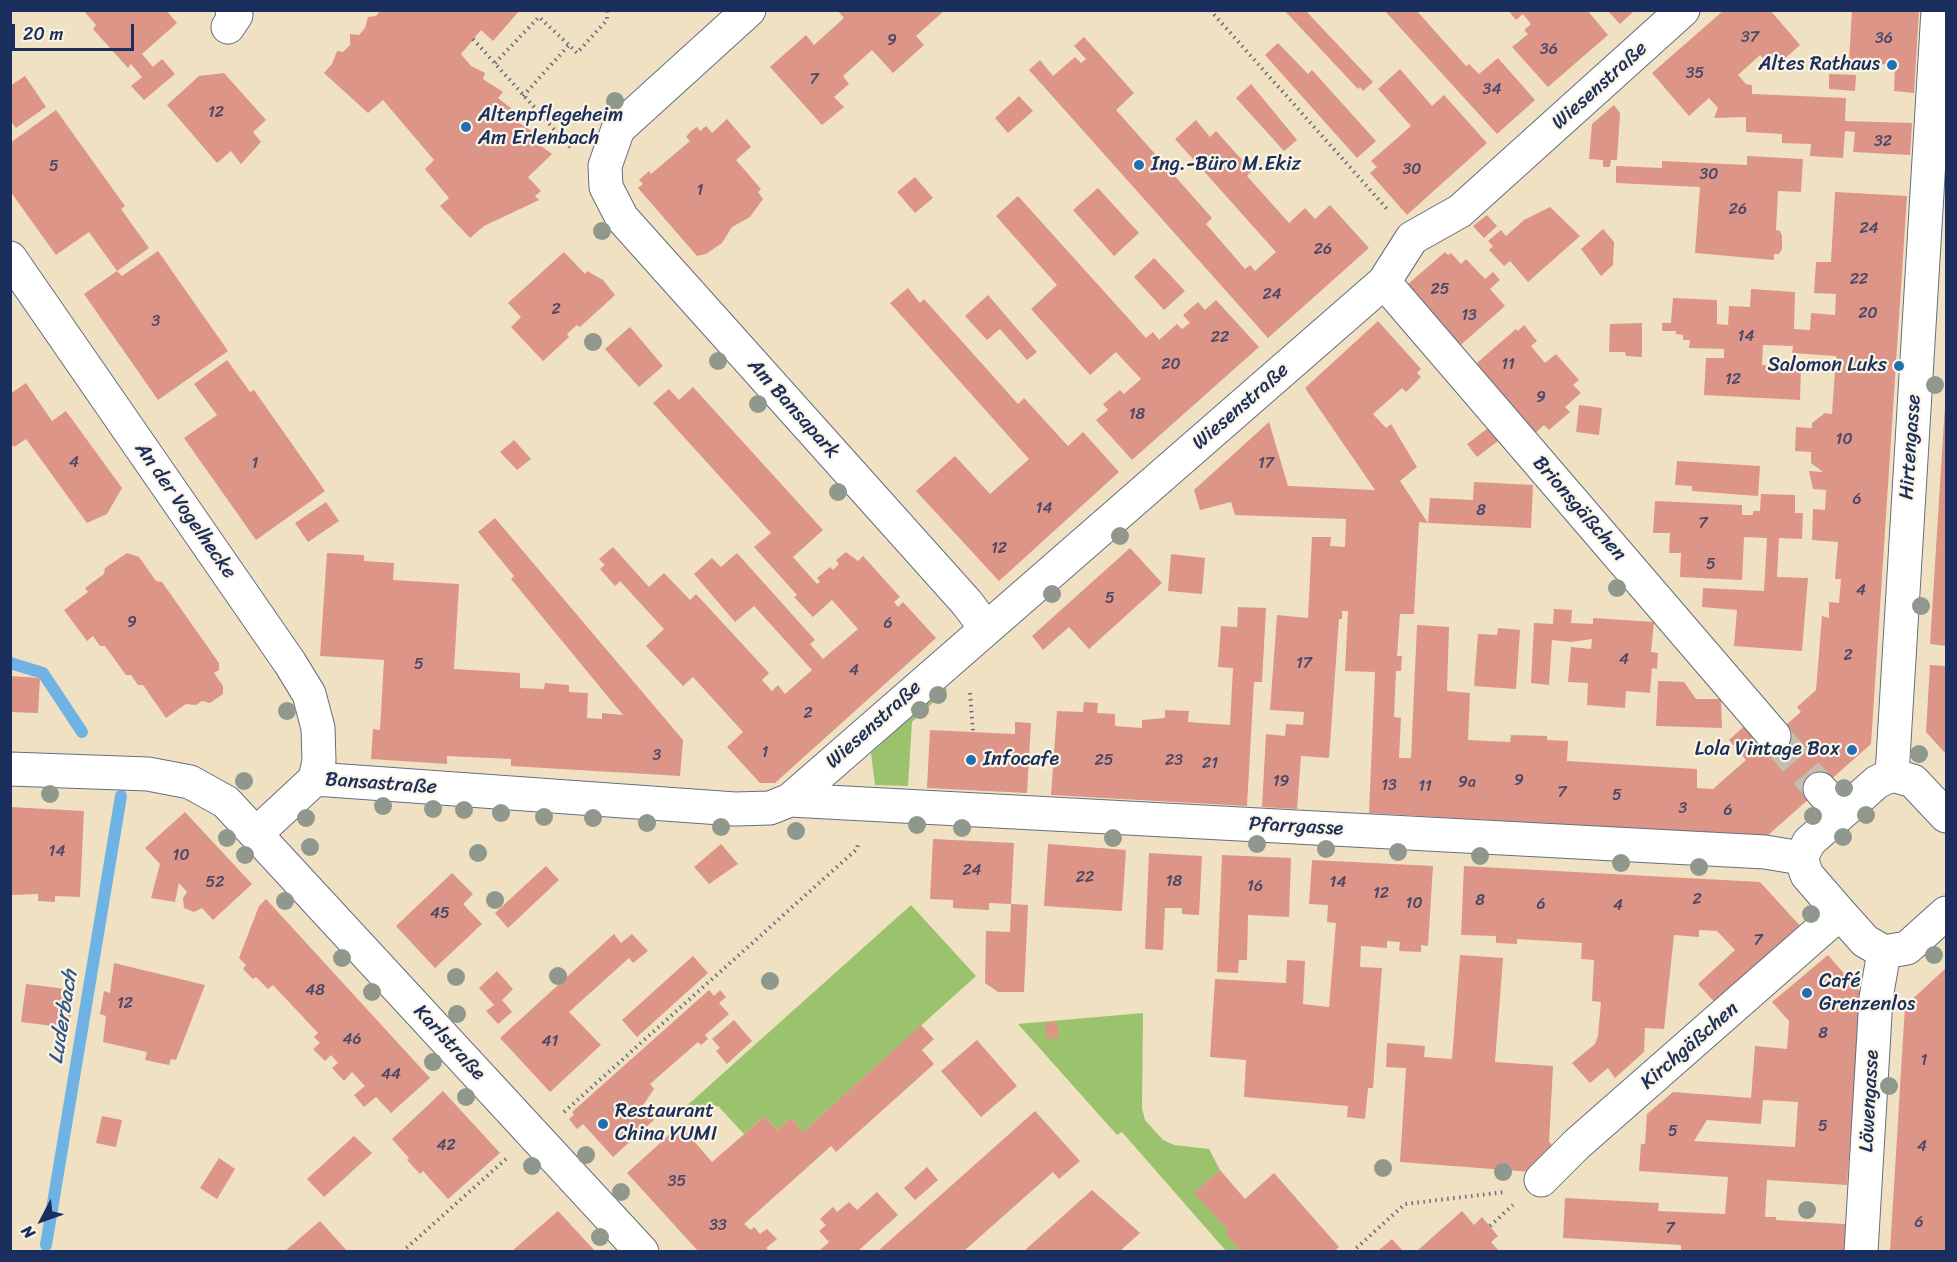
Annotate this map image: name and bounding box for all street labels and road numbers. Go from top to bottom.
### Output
street label: Wiesenstraße [1547,37,1653,135]
street label: Am Bansapark [742,354,844,464]
street label: Wiesenstraße [1188,359,1294,455]
street label: Hirtengasse [1895,394,1927,500]
street label: An der Vogelhecke [129,438,241,584]
street label: Brionsgäßchen [1527,452,1631,566]
street label: Wiesenstraße [821,676,927,774]
street label: Bansastraße [324,768,438,800]
street label: Pfarrgasse [1248,813,1344,841]
street label: Kirchgäßchen [1636,997,1744,1095]
street label: Karlstraße [408,1000,490,1086]
street label: Löwengasse [1855,1049,1885,1153]

